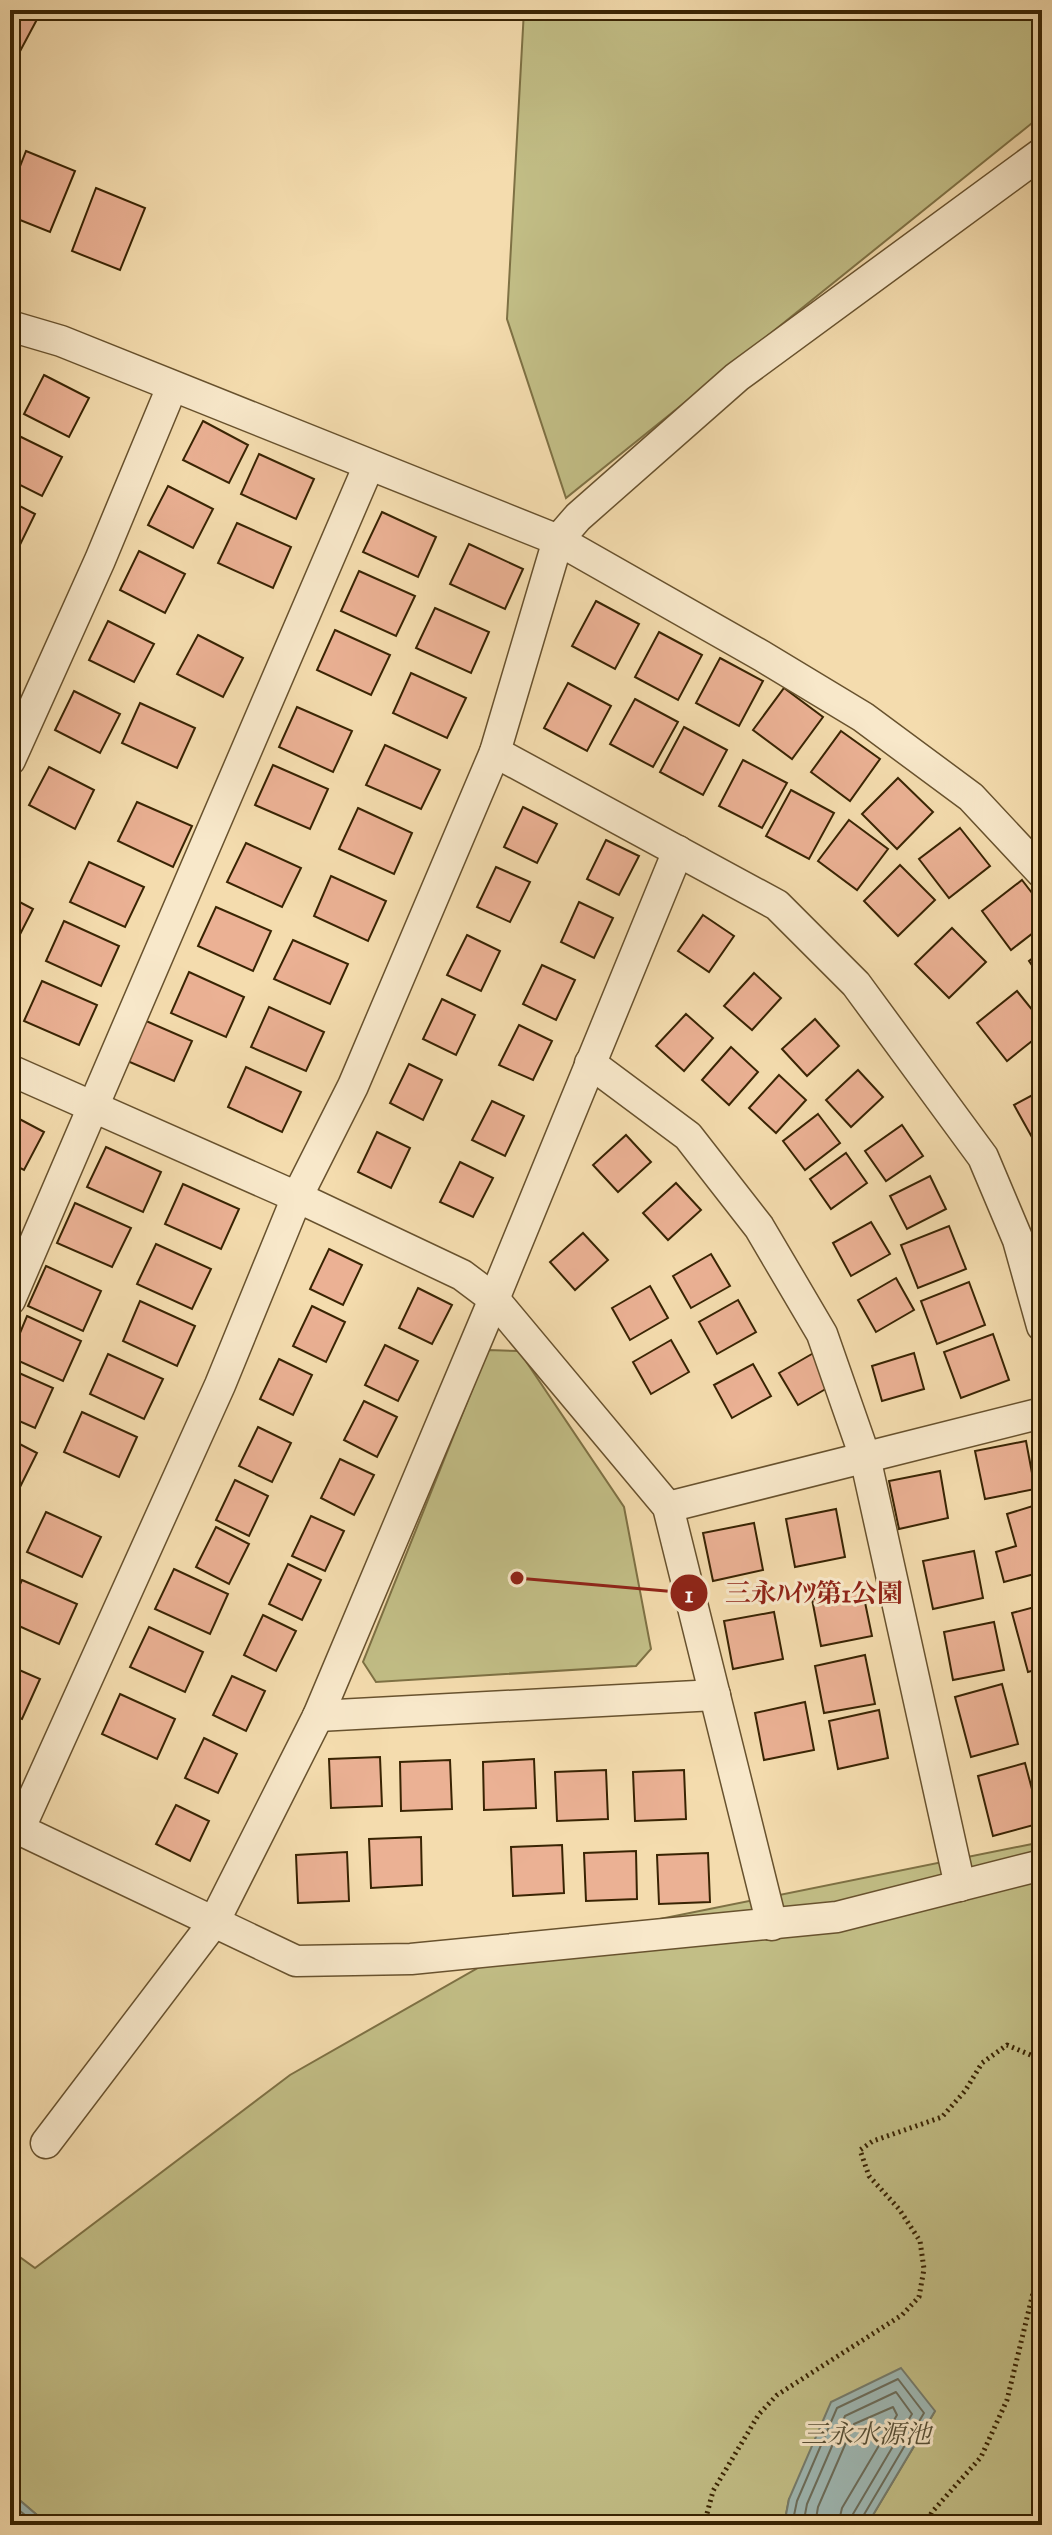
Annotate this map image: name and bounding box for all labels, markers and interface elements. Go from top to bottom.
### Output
callout: 三永ﾊｲﾂ第1公園 [669,1568,919,1618]
text: 三永ﾊｲﾂ第1公園 [725,1577,903,1614]
text: 1 [685,1579,694,1613]
water label: 三永水源池 [801,2418,934,2455]

